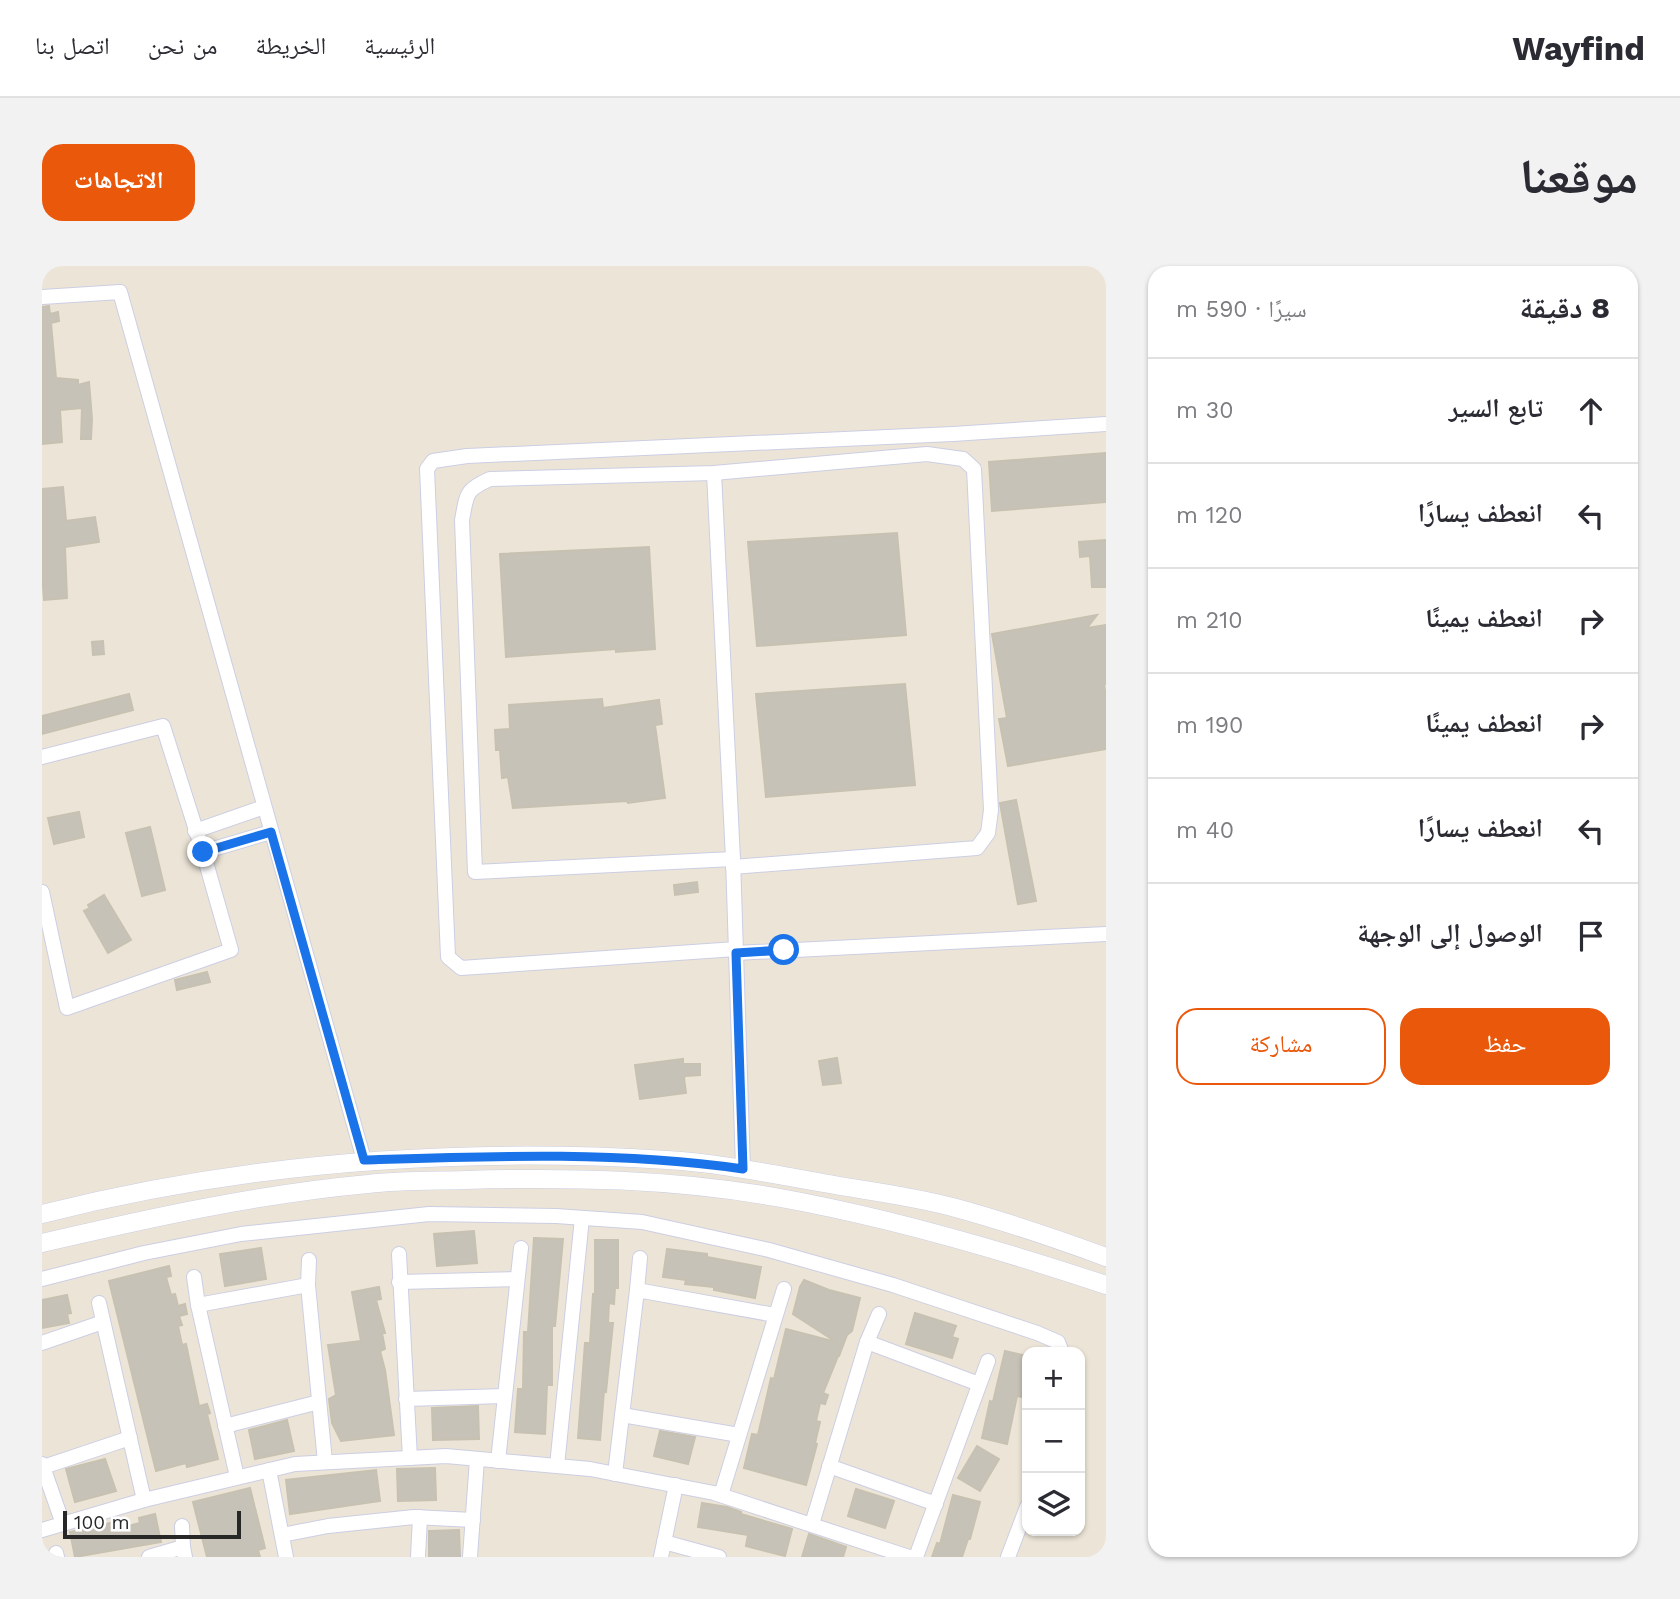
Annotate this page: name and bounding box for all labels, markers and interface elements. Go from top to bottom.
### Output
text: Wayfind [1512,29,1645,68]
text: اتصل بنا [35,32,110,60]
text: من نحن [148,32,217,60]
text: الخريطة [255,32,326,60]
text: الرئيسية [364,32,435,60]
button: الاتجاهات [42,144,195,221]
text: موقعنا [1520,147,1638,205]
text: 8 دقيقة [1520,290,1610,325]
text: سيرًا · 590 m [1176,296,1307,323]
icon: ahead [1572,392,1610,430]
text: تابع السير [1449,393,1543,423]
text: 30 m [1176,397,1233,424]
icon: left [1572,497,1610,535]
text: انعطف يسارًا [1418,498,1543,528]
text: 120 m [1176,502,1242,529]
icon: right [1572,602,1610,640]
text: انعطف يمينًا [1425,603,1543,633]
text: 210 m [1176,607,1242,634]
icon: right [1572,707,1610,745]
text: انعطف يمينًا [1425,708,1543,738]
text: 190 m [1176,712,1243,739]
icon: left [1572,812,1610,850]
text: انعطف يسارًا [1418,813,1543,843]
text: 40 m [1176,817,1234,844]
route end [187,836,218,867]
icon: arrive [1572,917,1610,955]
text: الوصول إلى الوجهة [1357,918,1543,948]
route start [768,934,799,965]
button: مشاركة [1176,1008,1386,1085]
button: حفظ [1400,1008,1610,1085]
map controls [1022,1347,1085,1536]
button: + [1022,1347,1085,1410]
button: − [1022,1410,1085,1473]
button: layers [1022,1473,1085,1536]
scale bar [63,1508,242,1540]
text: 100 m [74,1511,130,1534]

